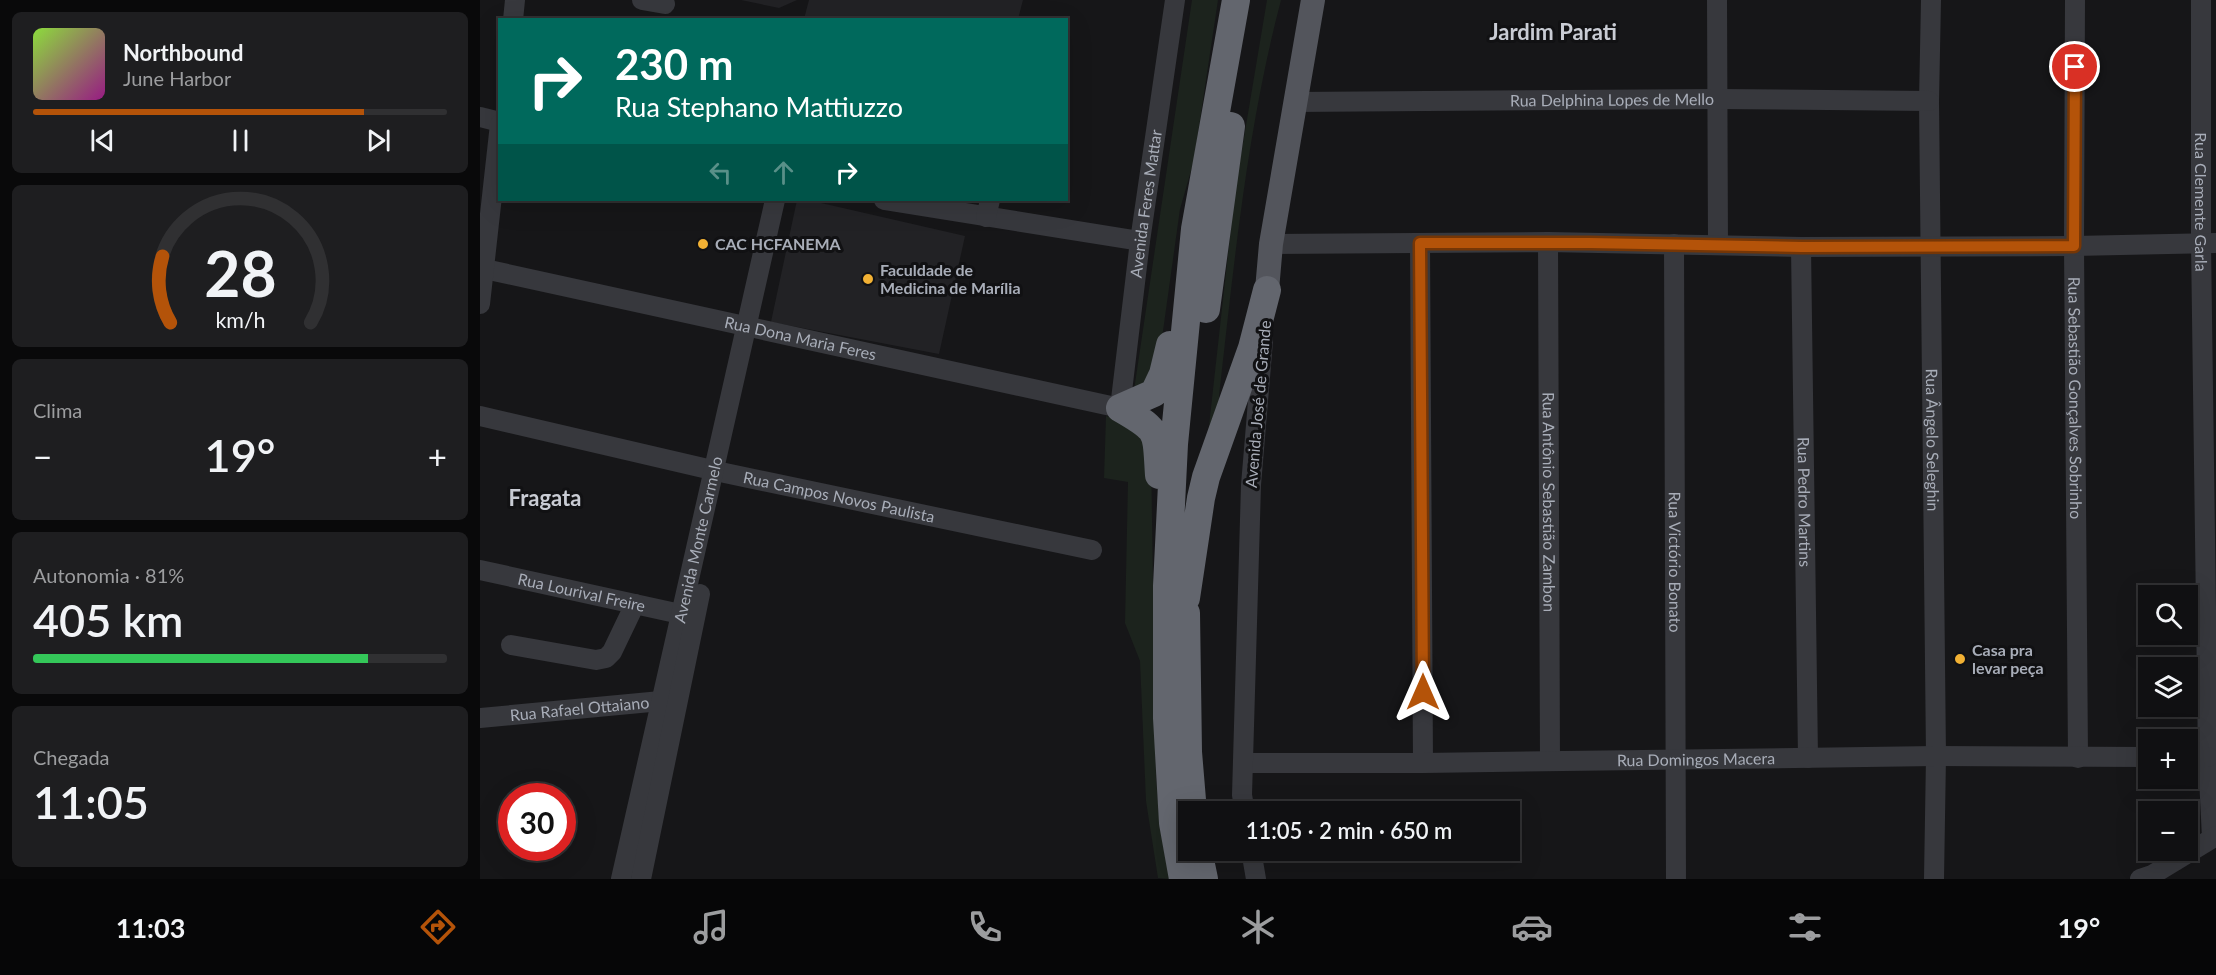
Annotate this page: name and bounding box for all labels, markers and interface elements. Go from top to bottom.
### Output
district label: Jardim Parati [1489,18,1617,45]
text: Northbound [123,39,243,66]
text: 230 m [615,39,733,89]
pin [2049,41,2100,92]
icon: right [516,42,594,120]
icon: arrive [2058,50,2091,83]
text: June Harbor [123,66,231,90]
street label: Rua Delphina Lopes de Mello [1510,89,1714,109]
text: Rua Stephano Mattiuzzo [615,90,903,123]
icon: previous [86,124,119,157]
icon: pause [224,124,257,157]
icon: next [362,124,395,157]
street label: Avenida Feres Mattar [1126,128,1165,279]
street label: Rua Clemente Garla [2192,132,2211,272]
icon: left [704,156,737,189]
icon: ahead [767,156,800,189]
icon: right [830,156,863,189]
place label: CAC HCFANEMA [715,234,842,253]
text: 28 [204,235,276,310]
marker: CAC HCFANEMA [696,237,710,251]
place label: Faculdade de Medicina de Marília [880,260,1021,297]
marker: Faculdade de Medicina de Marília [861,272,875,286]
street label: Rua Sebastião Gonçalves Sobrinho [2065,277,2086,519]
text: km/h [215,308,265,334]
street label: Rua Dona Maria Feres [723,312,878,363]
street label: Avenida José de Grande [1241,319,1274,488]
street label: Rua Ângelo Seleghin [1923,368,1943,511]
street label: Rua Antônio Sebastião Zambon [1540,392,1559,612]
text: Clima [33,398,82,422]
text: 19° [205,428,275,482]
text: − [33,436,52,476]
text: + [428,436,447,476]
street label: Rua Pedro Martins [1795,437,1815,567]
street label: Avenida Monte Carmelo [669,454,726,625]
street label: Rua Campos Novos Paulista [742,467,937,526]
district label: Fragata [509,484,581,511]
street label: Rua Victório Bonato [1666,491,1685,633]
text: Autonomia · 81% [33,563,184,587]
street label: Rua Lourival Freire [516,569,647,615]
map controls [2138,585,2198,861]
button: search [2138,585,2198,645]
text: 405 km [33,593,183,647]
place label: Casa pra levar peça [1972,640,2044,677]
marker: Casa pra levar peça [1953,652,1967,666]
button: layers [2138,657,2198,717]
position arrow [1391,660,1455,724]
street label: Rua Rafael Ottaiano [509,692,650,724]
button: + [2138,729,2198,789]
text: Chegada [33,745,110,769]
street label: Rua Domingos Macera [1617,748,1775,769]
text: 11:05 [33,775,149,829]
speed limit sign: 30 [498,783,576,861]
button: − [2138,801,2198,861]
text: 11:05 · 2 min · 650 m [1246,817,1452,844]
icon: directions [417,906,459,948]
icon: music [690,906,732,948]
icon: phone [964,906,1006,948]
icon: climate [1237,906,1279,948]
icon: car [1511,906,1553,948]
icon: filters [1784,906,1826,948]
text: 11:03 [116,911,185,944]
text: 19° [2058,911,2100,944]

